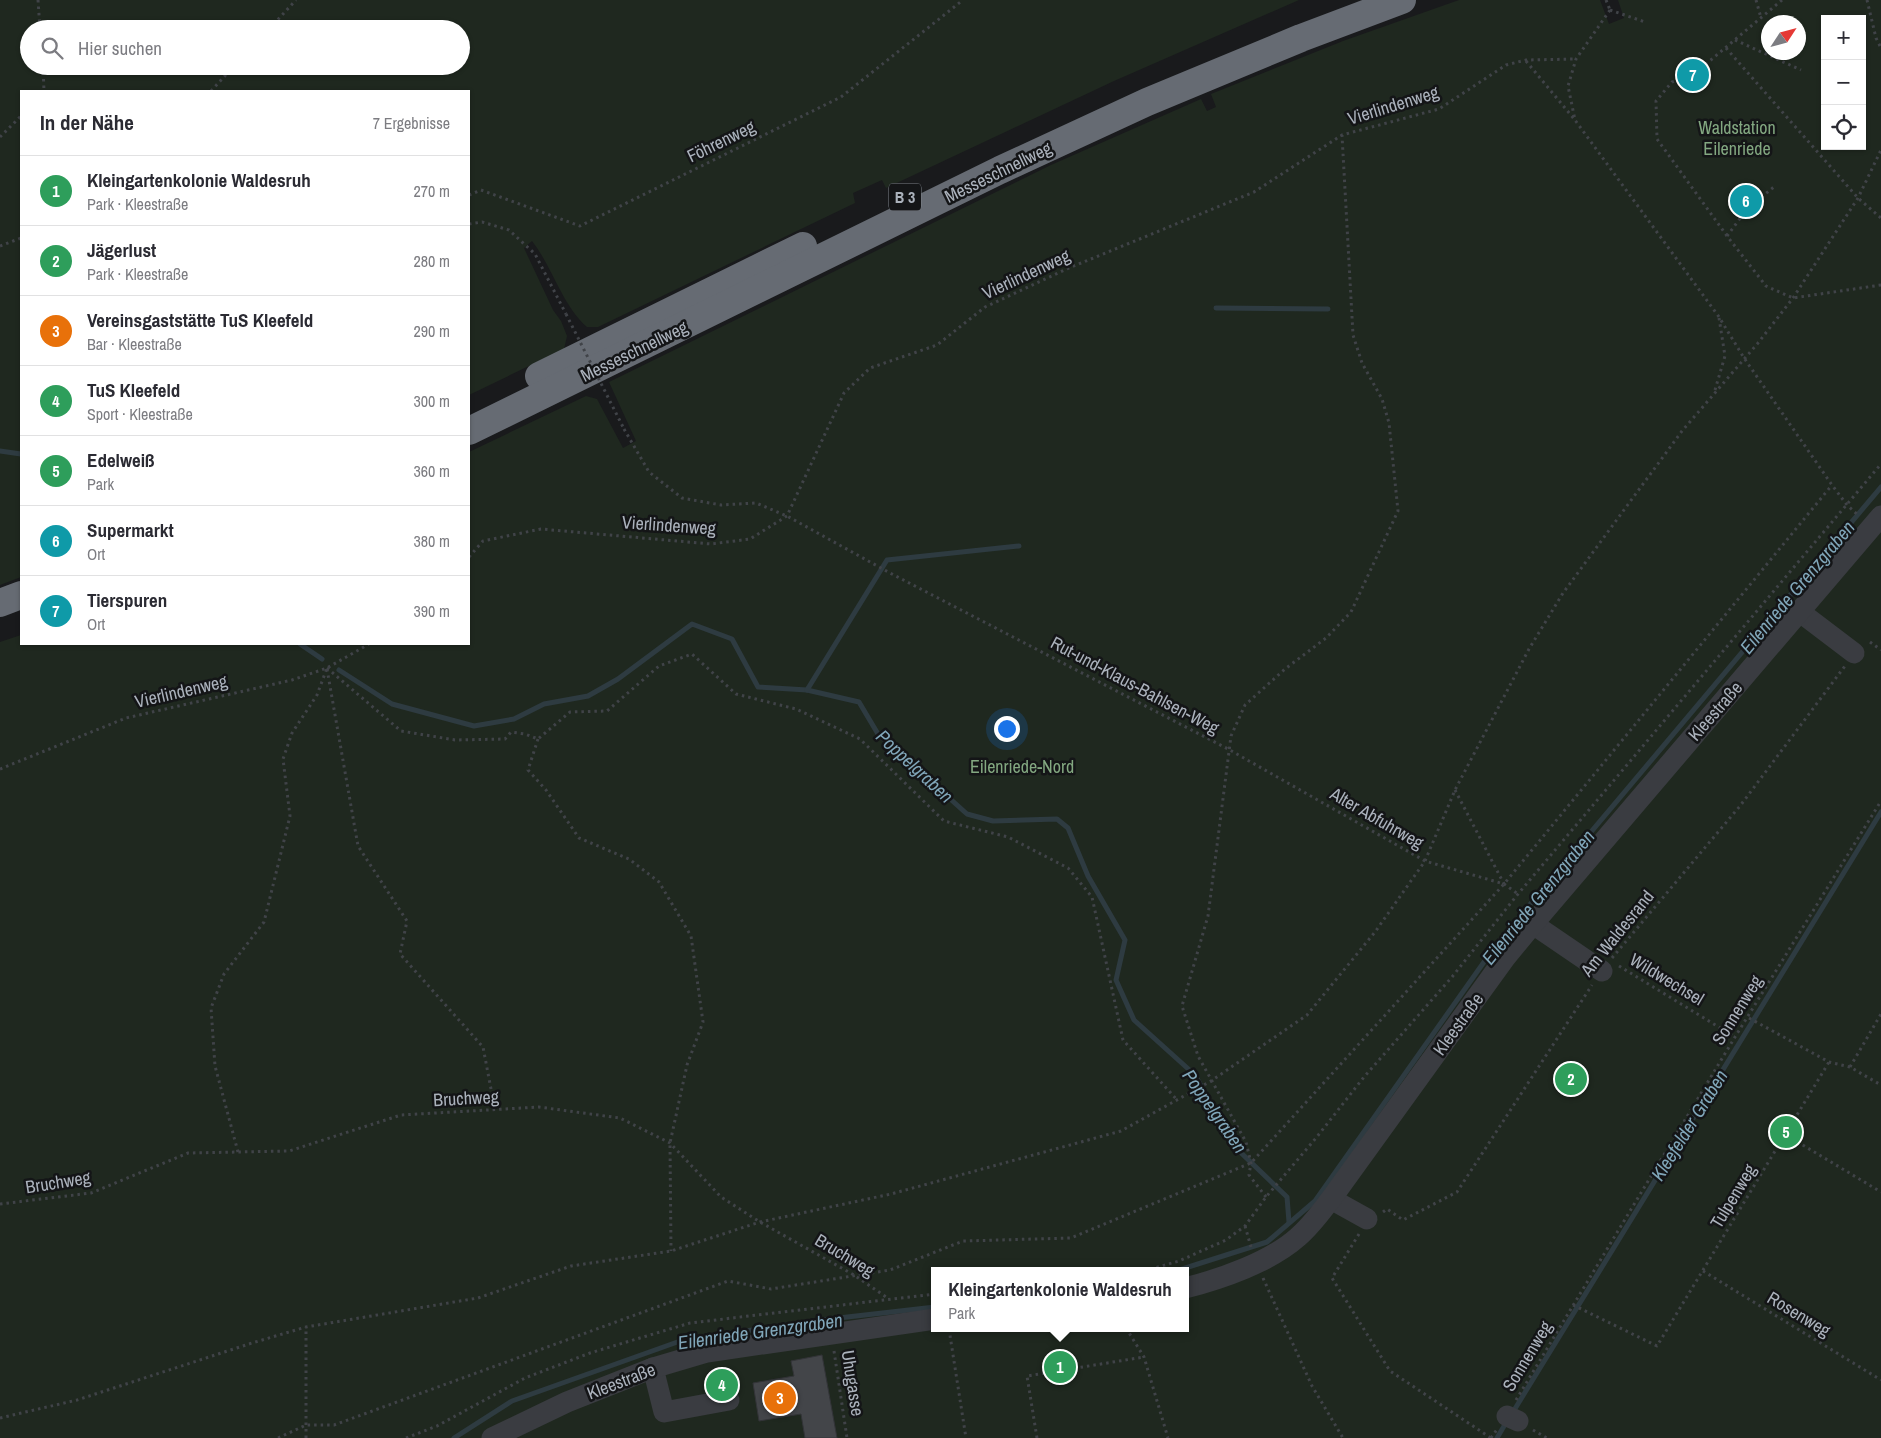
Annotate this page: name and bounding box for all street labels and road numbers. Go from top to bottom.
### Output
street label: Vierlindenweg [1344,79,1442,131]
street label: Föhrenweg [683,113,760,168]
street label: Messeschnellweg [940,135,1057,209]
road number: B 3 [889,183,921,210]
street label: Vierlindenweg [978,242,1075,305]
street label: Messeschnellweg [576,314,693,388]
street label: Vierlindenweg [621,509,718,541]
street label: Rut-und-Klaus-Bahlsen-Weg [1046,630,1224,740]
street label: Vierlindenweg [132,668,230,714]
street label: Kleestraße [1682,676,1748,746]
street label: Alter Abfuhrweg [1325,781,1429,855]
street label: Am Waldesrand [1574,885,1660,982]
street label: Wildwechsel [1625,947,1709,1011]
street label: Sonnenweg [1706,970,1769,1050]
street label: Kleestraße [1427,988,1489,1060]
street label: Bruchweg [433,1084,500,1112]
street label: Tulpenweg [1704,1158,1762,1233]
street label: Bruchweg [24,1164,93,1199]
street label: Bruchweg [810,1227,880,1283]
street label: Rosenweg [1763,1285,1836,1343]
street label: Sonnenweg [1496,1315,1558,1396]
street label: Uhugasse [835,1348,871,1418]
street label: Kleestraße [583,1357,659,1405]

